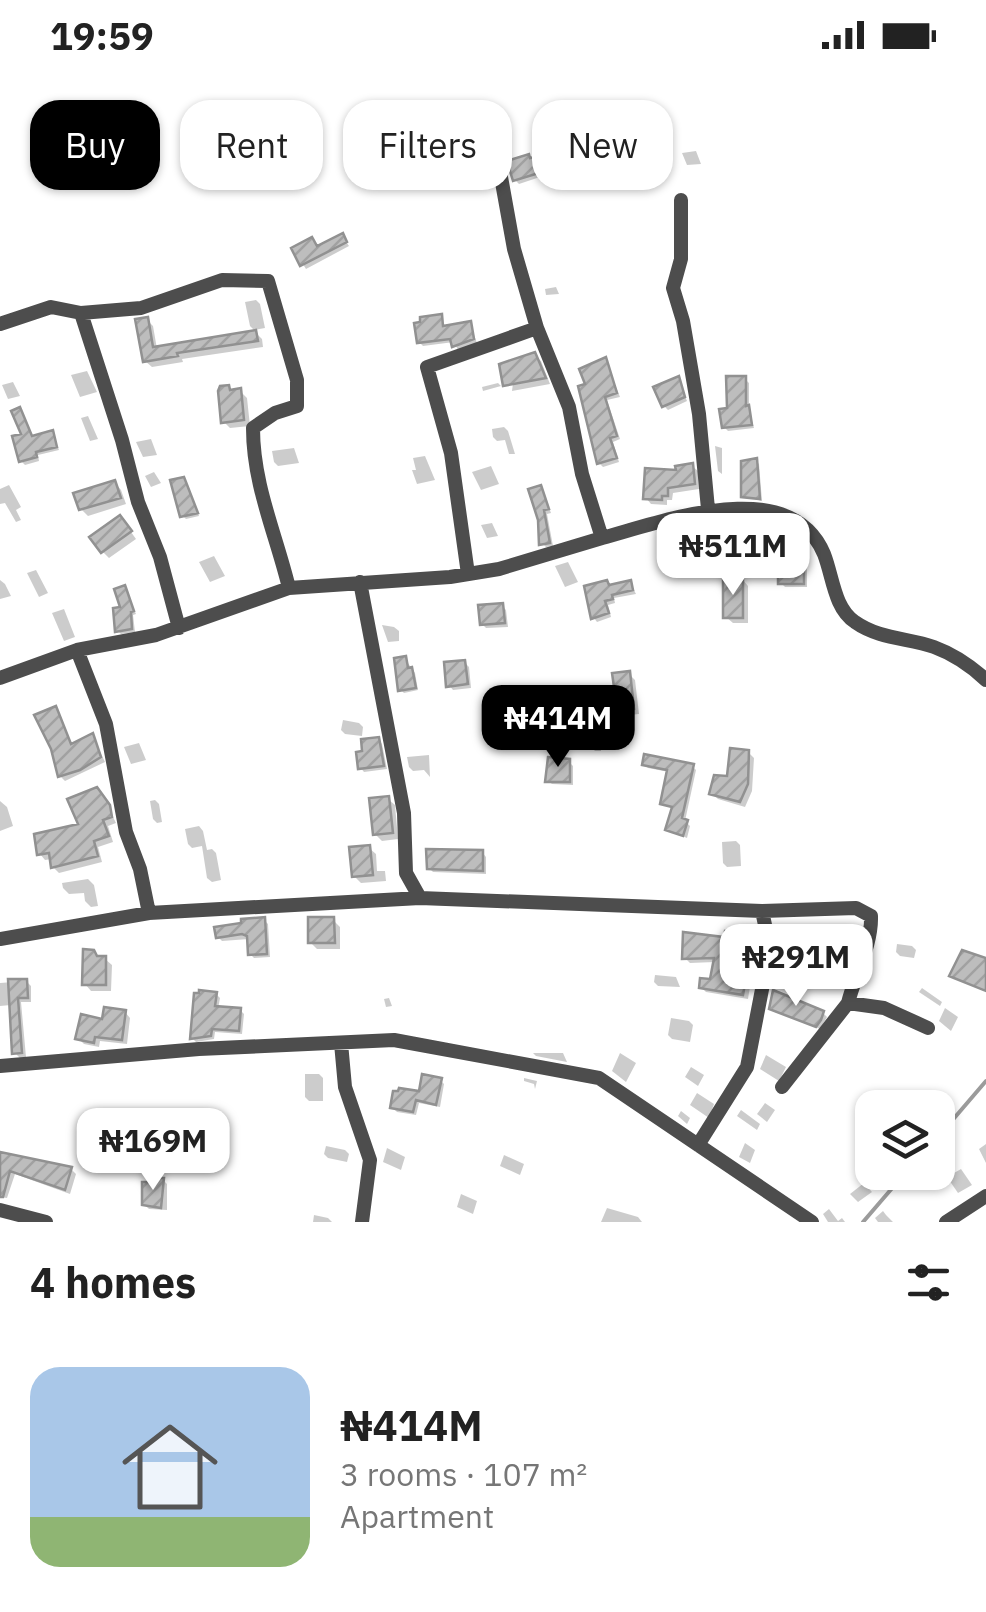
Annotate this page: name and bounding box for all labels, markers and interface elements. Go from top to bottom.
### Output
text: 19:59 [50,11,154,60]
chip: Buy [30,100,160,190]
chip: Rent [180,100,323,190]
chip: Filters [343,100,512,190]
chip: New [532,100,673,190]
pin: ₦511M [663,513,803,598]
text: ₦511M [679,524,787,566]
pin: ₦414M [488,685,628,770]
text: ₦414M [504,696,612,738]
pin: ₦291M [726,924,866,1009]
text: ₦291M [742,935,850,977]
map controls [855,1090,955,1190]
button: layers [855,1090,955,1190]
pin: ₦169M [83,1108,223,1193]
text: ₦169M [99,1119,207,1161]
text: 4 homes [30,1255,196,1310]
icon: filters [901,1255,956,1310]
text: ₦414M [340,1398,483,1453]
icon: home [110,1407,230,1527]
text: 3 rooms · 107 m² [340,1453,587,1495]
text: Apartment [340,1495,494,1537]

